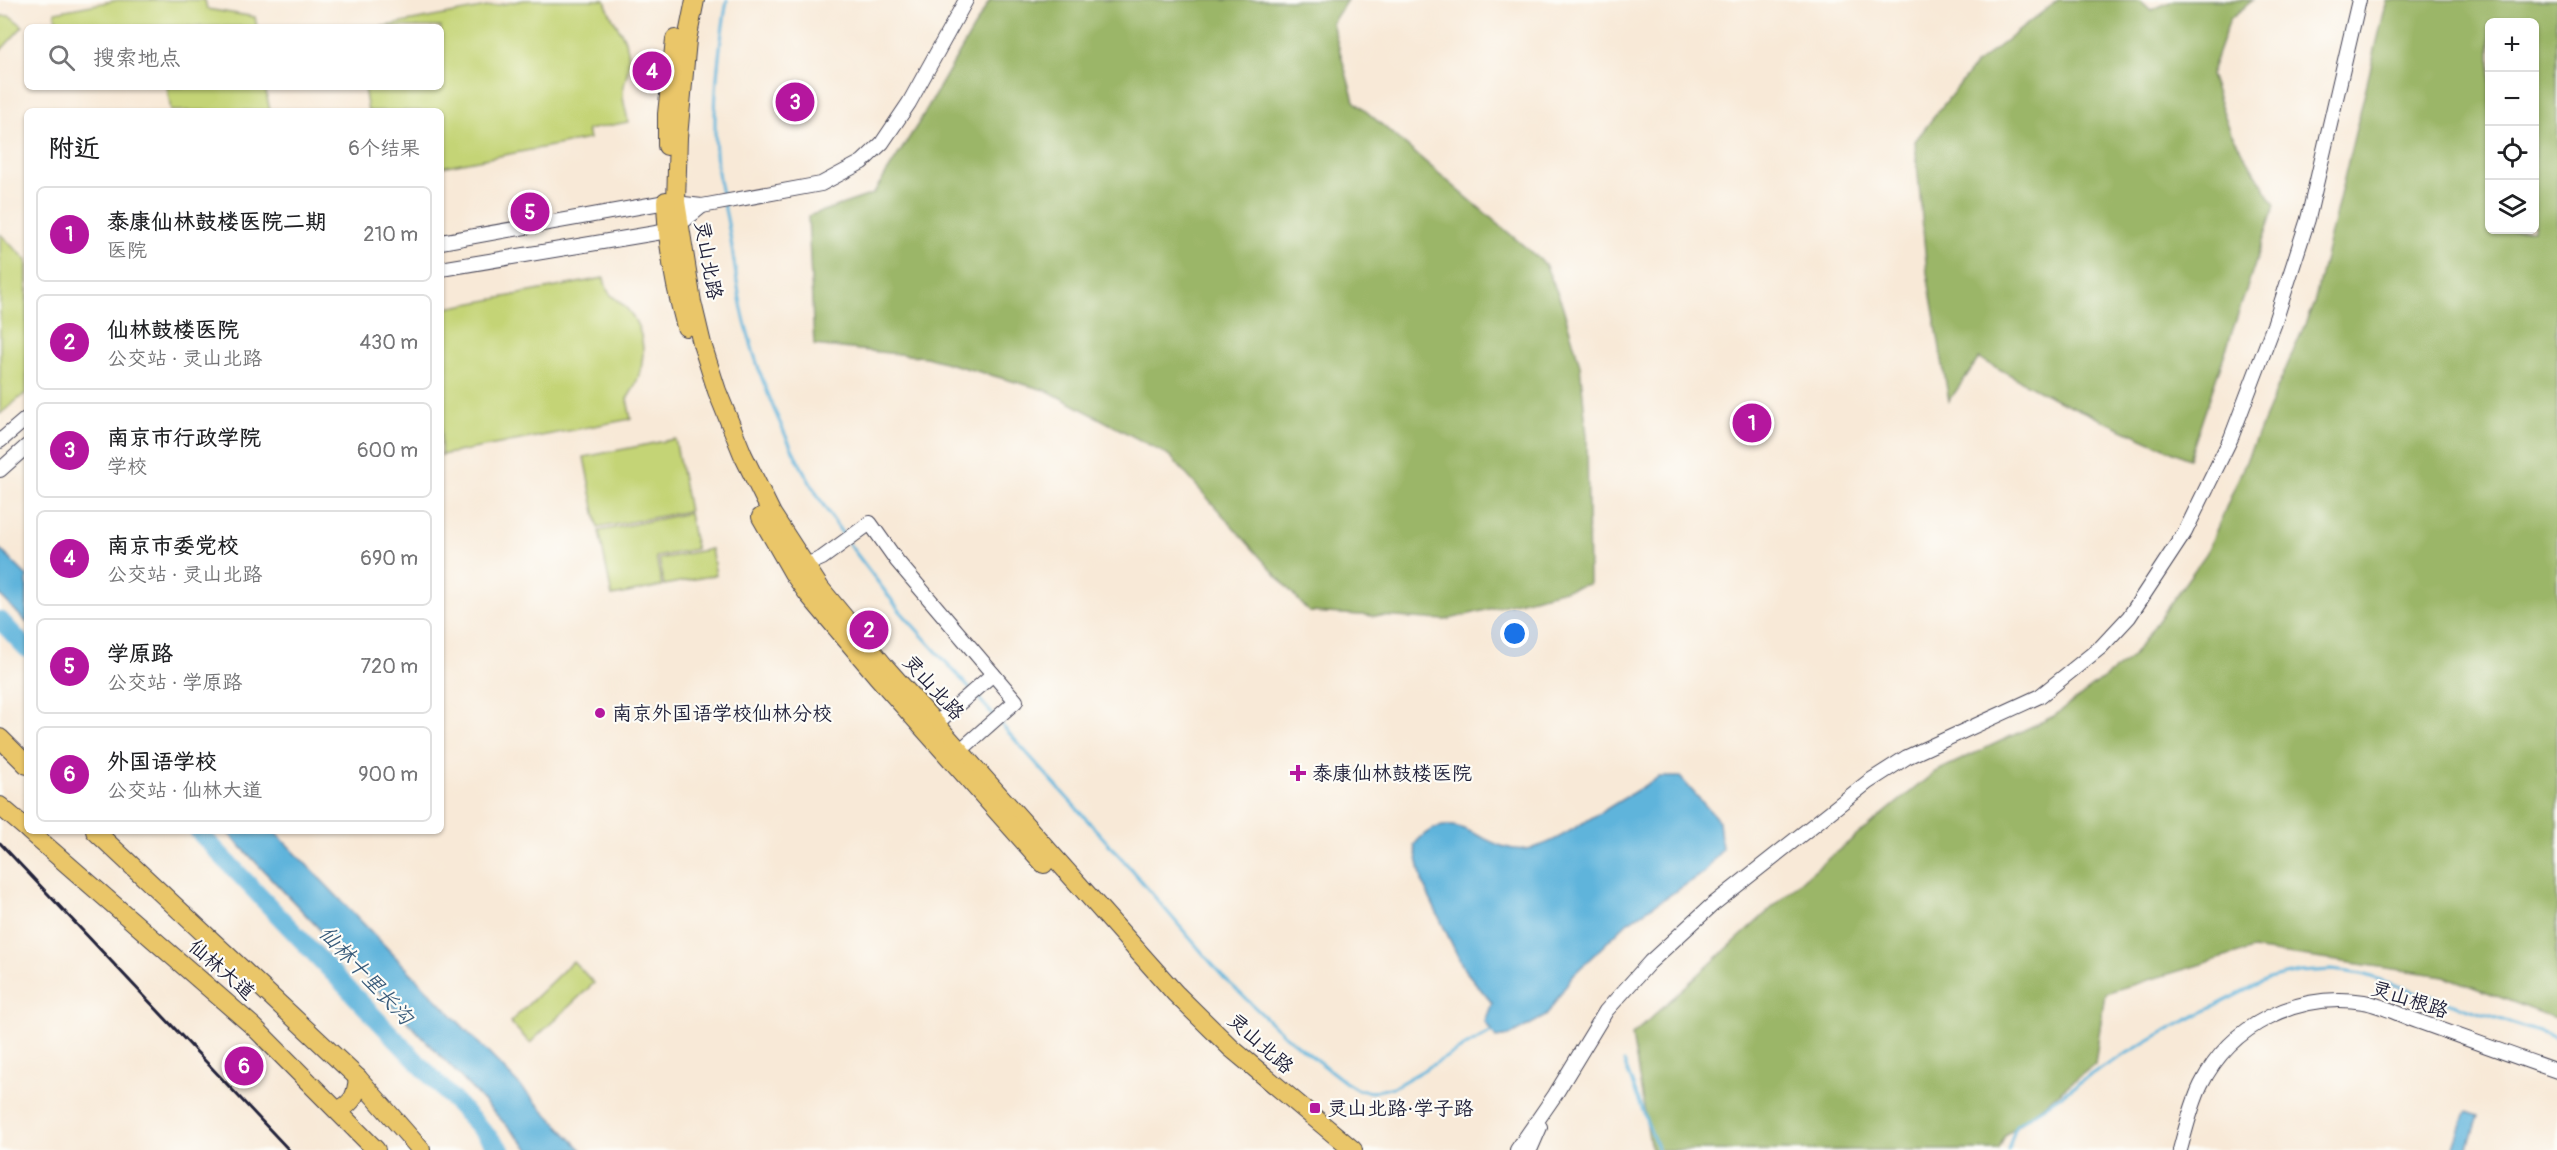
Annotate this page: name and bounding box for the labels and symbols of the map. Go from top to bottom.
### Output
pin: 4 [632,48,672,94]
pin: 3 [776,80,814,124]
pin: 5 [510,190,550,234]
street label: 灵山北路 [689,219,728,303]
pin: 1 [1732,400,1772,446]
pin: 2 [850,608,888,652]
your location [1500,619,1529,648]
street label: 灵山北路 [898,649,970,726]
place label: 南京外国语学校仙林分校 [612,701,832,726]
marker: 南京外国语学校仙林分校 [593,706,607,720]
place label: 泰康仙林鼓楼医院 [1312,761,1472,786]
marker: 泰康仙林鼓楼医院 [1289,764,1307,782]
water label: 仙林十里长沟 [313,920,420,1032]
street label: 仙林大道 [183,934,260,1005]
street label: 灵山根路 [2368,975,2453,1024]
street label: 灵山北路 [1223,1007,1299,1080]
pin: 6 [224,1044,264,1088]
place label: 灵山北路·学子路 [1327,1096,1474,1121]
marker: 灵山北路·学子路 [1308,1101,1322,1115]

